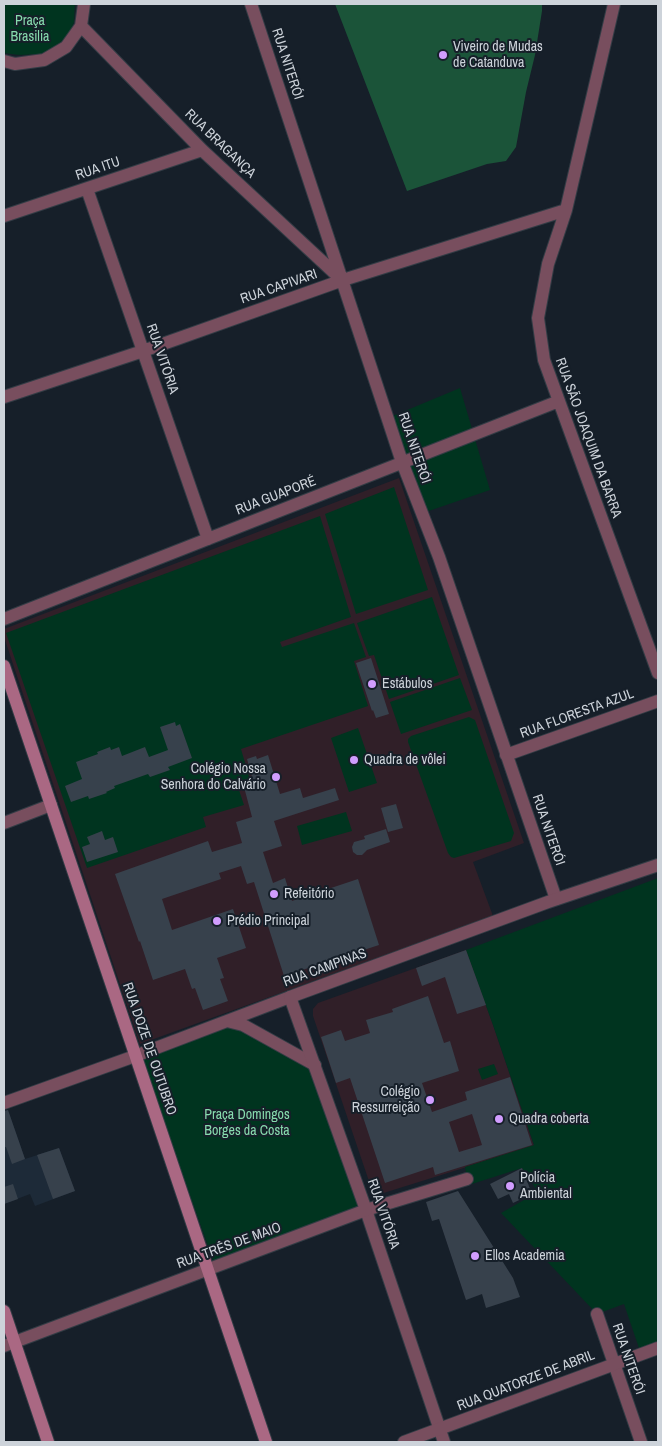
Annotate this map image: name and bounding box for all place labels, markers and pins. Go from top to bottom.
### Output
place label: Viveiro de Mudas de Catanduva [453,39,543,72]
marker: Viveiro de Mudas de Catanduva [437,49,449,61]
place label: Estábulos [382,676,432,692]
marker: Estábulos [366,678,378,690]
place label: Quadra de vôlei [364,752,446,768]
marker: Quadra de vôlei [348,754,360,766]
place label: Colégio Nossa Senhora do Calvário [161,761,266,794]
marker: Colégio Nossa Senhora do Calvário [270,771,282,783]
place label: Refeitório [284,886,334,902]
marker: Refeitório [268,888,280,900]
place label: Prédio Principal [227,913,309,929]
marker: Prédio Principal [211,915,223,927]
place label: Colégio Ressurreição [352,1084,420,1116]
marker: Colégio Ressurreição [424,1094,436,1106]
place label: Quadra coberta [509,1111,589,1127]
marker: Quadra coberta [493,1113,505,1125]
place label: Polícia Ambiental [520,1170,572,1202]
marker: Polícia Ambiental [504,1180,516,1192]
place label: Ellos Academia [485,1248,565,1264]
marker: Ellos Academia [469,1250,481,1262]

